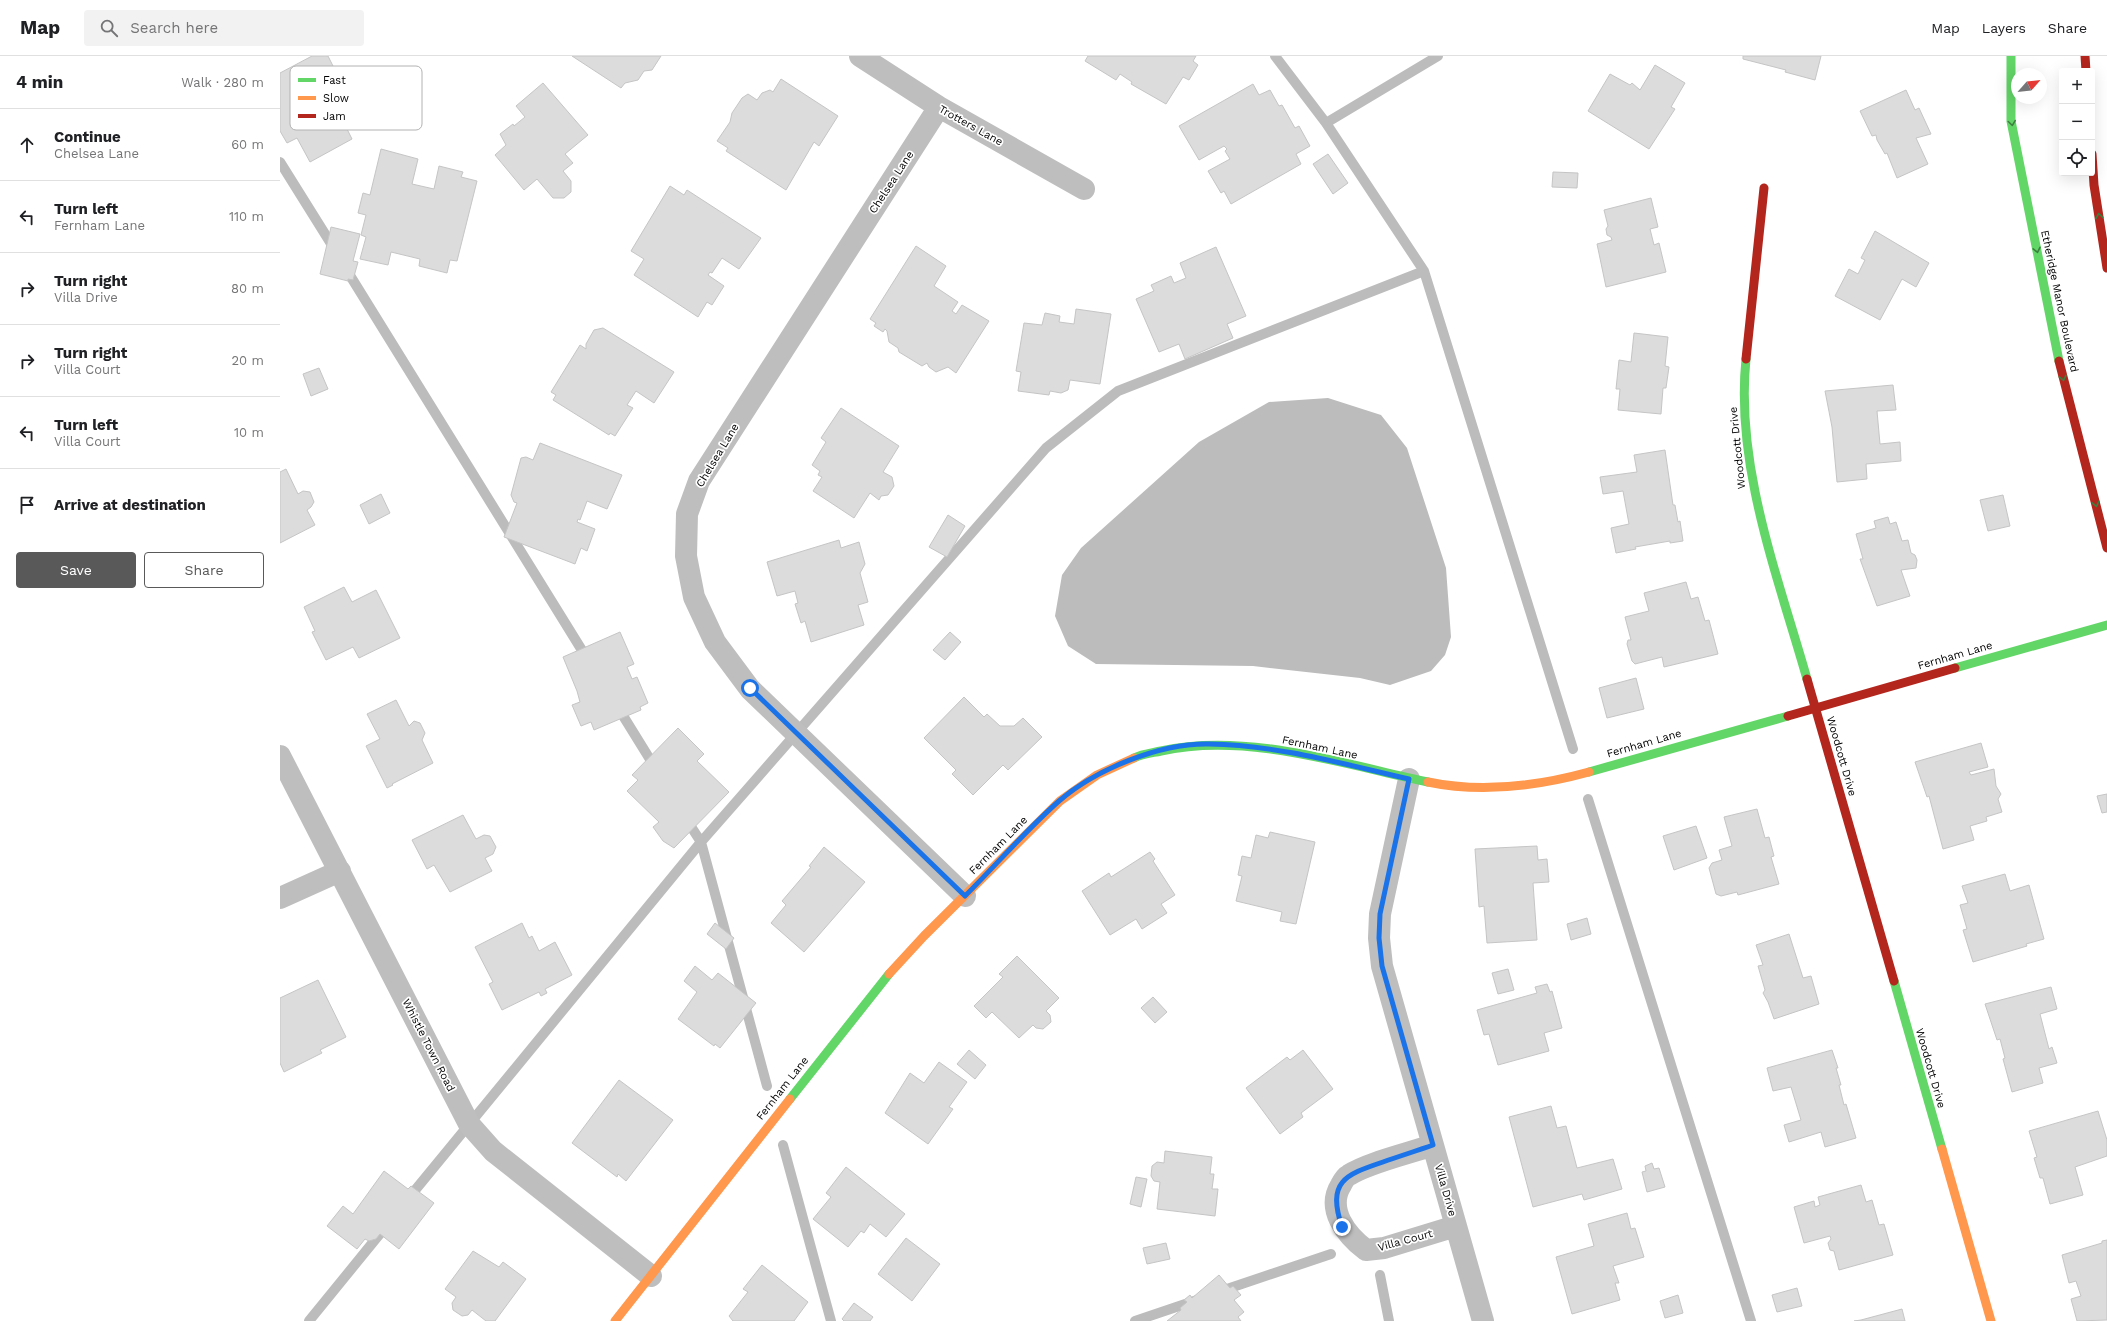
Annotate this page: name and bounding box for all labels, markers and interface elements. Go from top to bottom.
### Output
search box [84,10,364,46]
text: Map [20,16,60,39]
icon: search [98,17,120,39]
text: Search here [130,19,218,37]
text: Map [1931,20,1960,36]
text: Layers [1982,20,2026,36]
text: Share [2048,20,2087,36]
legend [290,66,422,130]
north arrow [2011,68,2047,104]
map controls [2059,68,2095,176]
button: + [2059,68,2095,104]
text: 4 min [16,72,63,92]
text: Fast [323,74,346,87]
text: Walk · 280 m [181,75,264,90]
text: Slow [323,92,349,105]
street label: Trotters Lane [936,102,1005,148]
button: − [2059,104,2095,140]
text: Jam [323,110,346,123]
one-way arrow [2007,120,2016,126]
text: Continue [54,128,121,146]
icon: ahead [16,134,38,156]
text: 60 m [231,137,264,152]
button: locate [2059,140,2095,176]
text: Chelsea Lane [54,146,139,161]
street label: Chelsea Lane [866,149,916,216]
text: Turn left [54,200,118,218]
icon: left [16,206,38,228]
text: 110 m [229,209,264,224]
one-way arrow [2095,212,2104,219]
text: Fernham Lane [54,218,145,233]
street label: Etheridge Manor Boulevard [2038,229,2081,373]
one-way arrow [2033,247,2041,253]
text: Turn right [54,272,127,290]
icon: right [16,278,38,300]
text: 80 m [231,281,264,296]
text: Villa Drive [54,290,118,305]
text: Turn right [54,344,127,362]
icon: right [16,350,38,372]
text: 20 m [232,353,264,368]
text: Villa Court [54,362,120,377]
one-way arrow [2059,375,2067,381]
street label: Woodcott Drive [1727,406,1748,490]
text: Turn left [54,416,118,434]
street label: Chelsea Lane [693,421,742,489]
icon: left [16,422,38,444]
text: 10 m [234,425,264,440]
text: Villa Court [54,434,120,449]
icon: arrive [16,494,38,516]
text: Arrive at destination [54,496,206,514]
one-way arrow [2091,500,2099,507]
button: Save [16,552,136,588]
button: Share [144,552,264,588]
street label: Fernham Lane [1916,639,1994,672]
route start [741,679,759,697]
street label: Woodcott Drive [1824,715,1859,798]
street label: Fernham Lane [1605,727,1683,760]
street label: Fernham Lane [1281,733,1359,762]
street label: Fernham Lane [967,814,1030,877]
street label: Whistle Town Road [400,997,458,1094]
street label: Woodcott Drive [1913,1027,1948,1110]
street label: Fernham Lane [754,1054,811,1123]
street label: Villa Drive [1432,1162,1459,1218]
route end [1333,1218,1351,1236]
street label: Villa Court [1376,1227,1434,1254]

